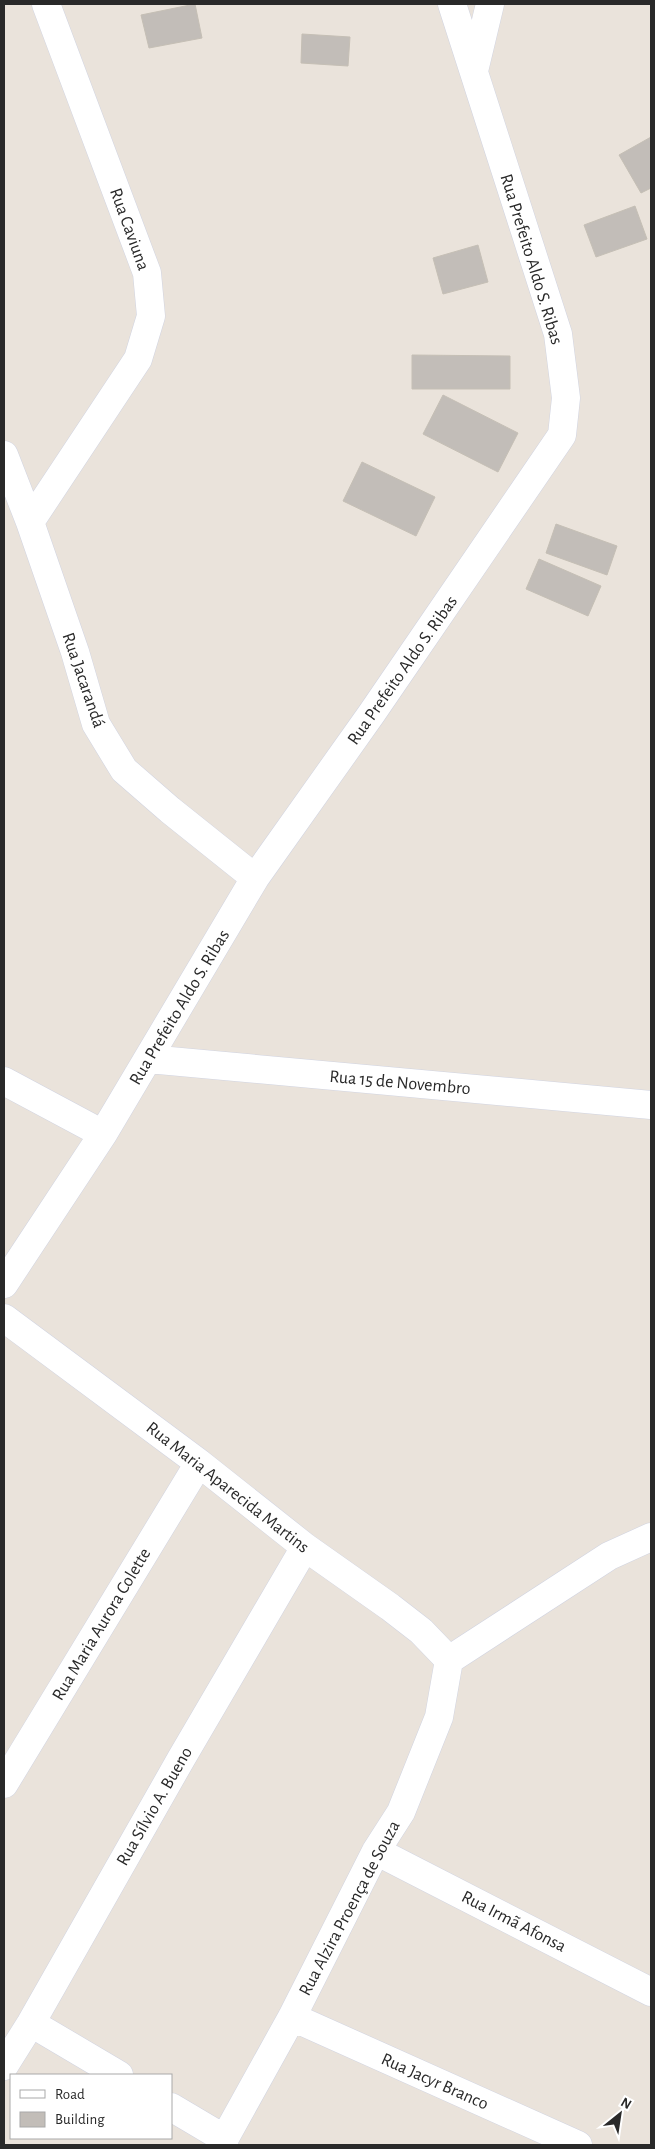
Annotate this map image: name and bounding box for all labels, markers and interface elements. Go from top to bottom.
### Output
street label: Rua Prefeito Aldo S. Ribas [496,172,566,347]
street label: Rua Caviuna [106,186,152,273]
street label: Rua Prefeito Aldo S. Ribas [345,593,461,748]
street label: Rua Jacarandá [58,630,108,730]
street label: Rua Prefeito Aldo S. Ribas [126,927,233,1088]
street label: Rua 15 de Novembro [329,1068,471,1098]
street label: Rua Maria Aparecida Martins [143,1419,312,1557]
street label: Rua Maria Aurora Colette [49,1545,154,1704]
street label: Rua Sílvio A. Bueno [114,1744,196,1869]
street label: Rua Alzira Proença de Souza [296,1818,404,1999]
street label: Rua Irmã Afonsa [458,1888,569,1956]
street label: Rua Jacyr Branco [378,2050,491,2114]
legend [10,2074,172,2139]
text: Road [55,2087,85,2102]
north arrow [595,2089,645,2139]
text: N [618,2095,634,2112]
text: Building [55,2112,105,2127]

